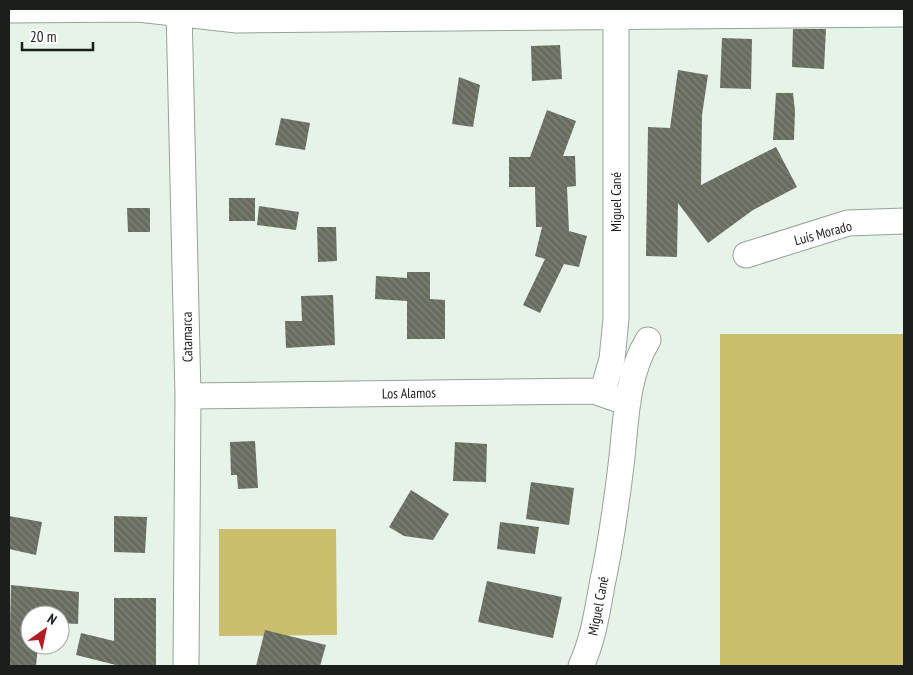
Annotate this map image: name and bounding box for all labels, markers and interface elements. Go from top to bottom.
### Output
scale bar [22,20,94,52]
text: 20 m [30,27,56,46]
street label: Miguel Cané [607,172,625,232]
street label: Luís Morado [792,217,854,249]
street label: Catamarca [178,312,196,362]
street label: Los Alamos [382,384,436,402]
street label: Miguel Cané [583,575,613,637]
north arrow [20,605,70,655]
text: N [44,609,60,629]

